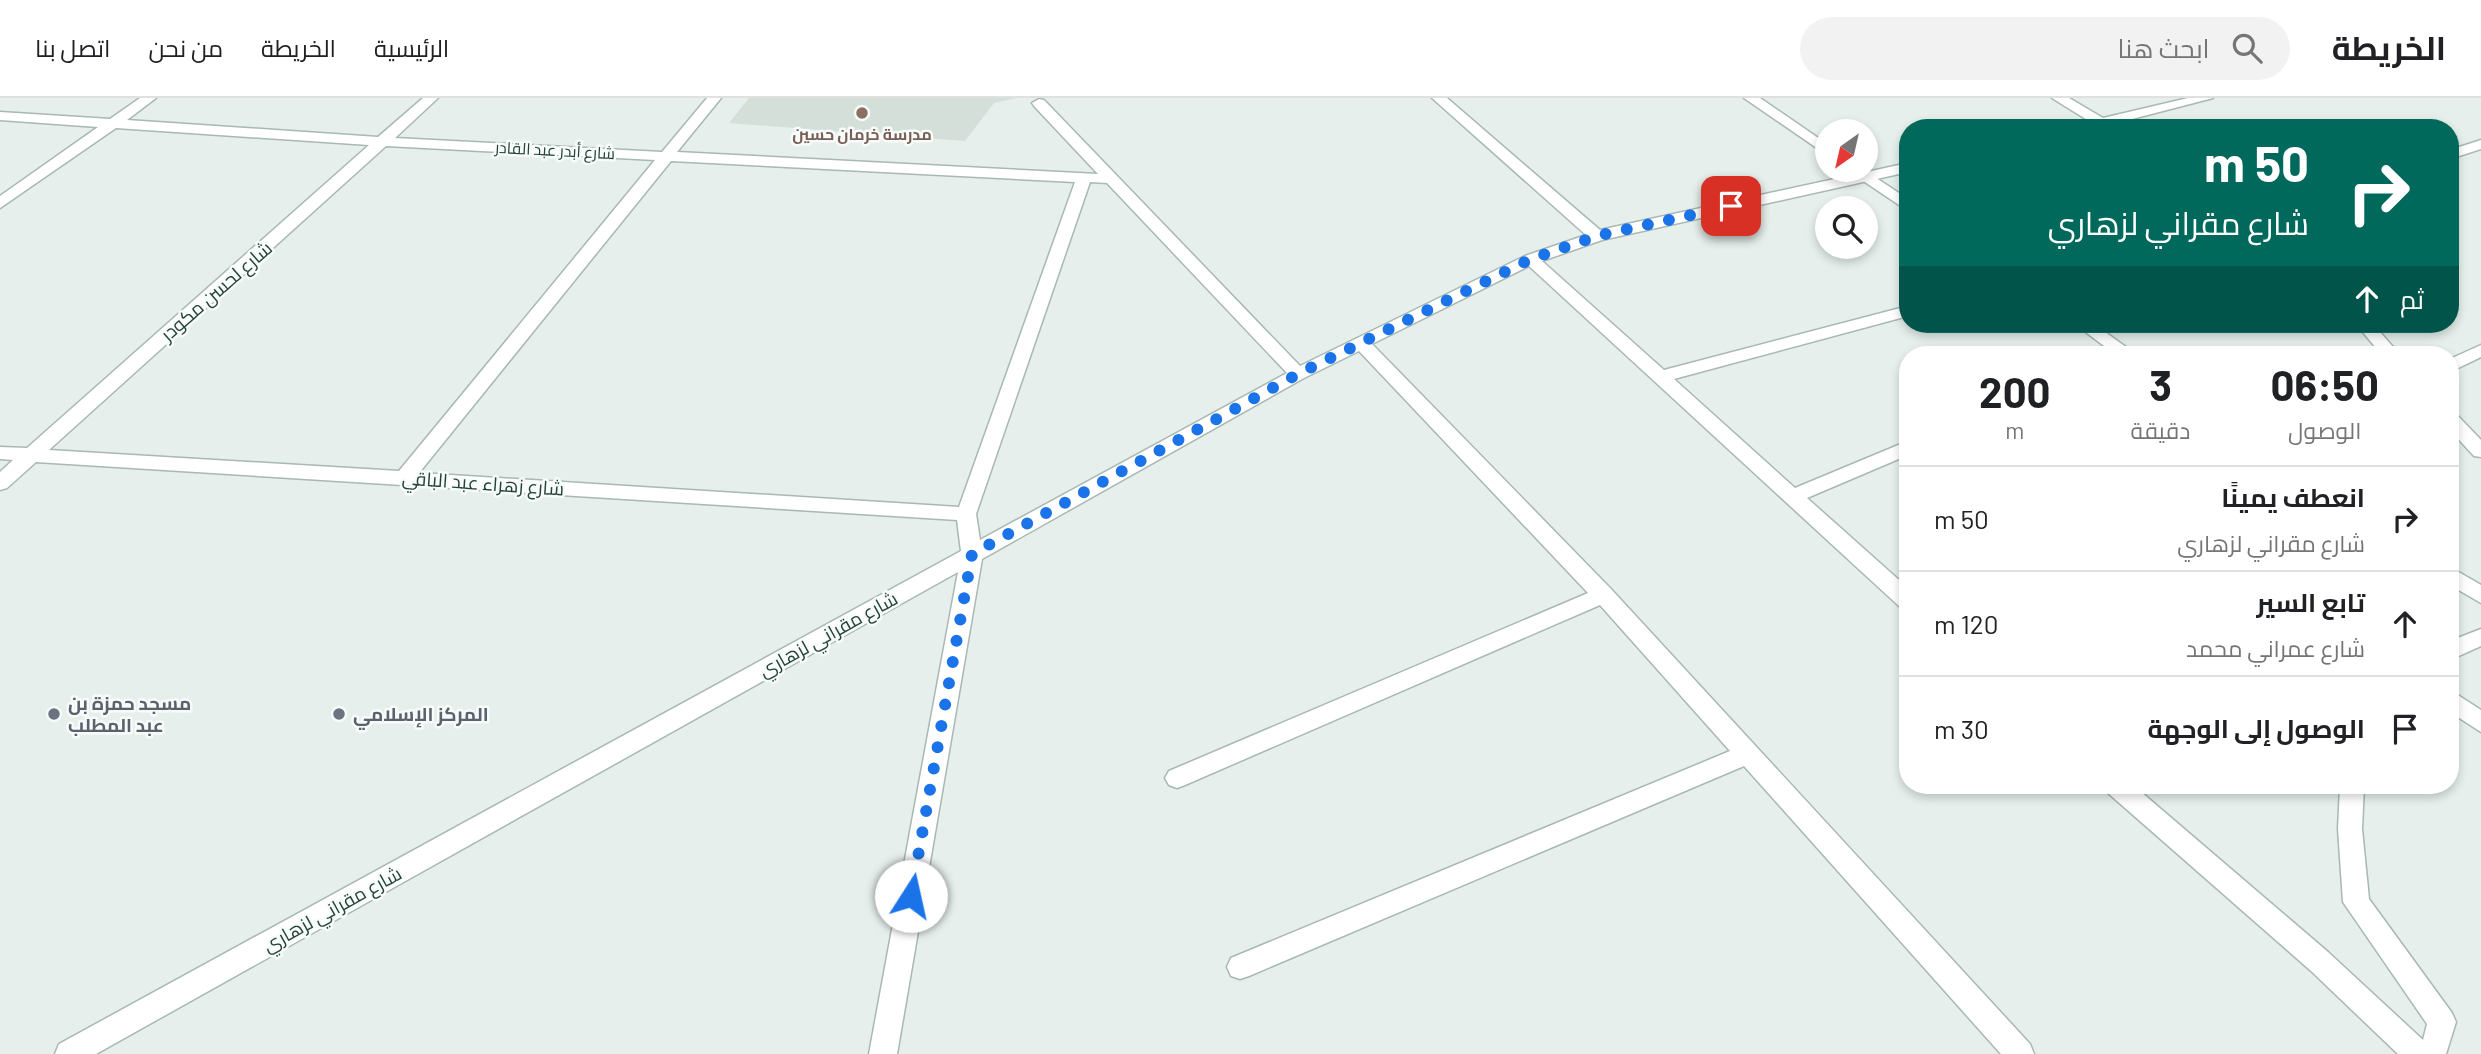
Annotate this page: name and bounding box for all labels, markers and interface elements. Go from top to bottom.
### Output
search box [1800,17,2290,80]
text: الخريطة [2332,27,2446,67]
icon: search [2228,29,2266,67]
text: ابحث هنا [2118,32,2210,63]
text: اتصل بنا [35,33,110,62]
text: من نحن [148,33,223,62]
text: الخريطة [261,33,336,62]
text: الرئيسية [374,33,449,62]
marker: مدرسة خرمان حسين [854,105,870,121]
north arrow [1815,119,1878,182]
map controls [1815,119,1878,259]
place label: مدرسة خرمان حسين [792,124,932,144]
text: 50 m [2204,133,2309,192]
street label: شارع أبدر عبد القادر [493,137,616,165]
icon: right [2333,147,2424,238]
pin [1701,176,1761,236]
icon: arrive [1712,187,1750,225]
button: search [1815,196,1878,259]
text: شارع مقراني لزهاري [2048,203,2309,241]
street label: شارع لحسن مكودر [154,236,278,348]
icon: ahead [2348,280,2386,318]
text: ثم [2400,283,2424,314]
text: 3 [2149,359,2172,409]
text: 06:50 [2271,359,2379,409]
text: 200 [1979,366,2051,416]
text: m [2005,416,2024,444]
text: دقيقة [2131,416,2190,444]
text: الوصول [2288,416,2361,444]
street label: شارع زهراء عبد الباقي [401,465,565,504]
text: انعطف يمينًا [2221,481,2365,512]
icon: right [2386,500,2424,538]
text: 50 m [1934,503,1989,534]
text: شارع مقراني لزهاري [2177,529,2365,557]
street label: شارع مقراني لزهاري [754,586,903,685]
text: تابع السير [2256,586,2365,617]
icon: ahead [2386,605,2424,643]
text: 120 m [1934,608,1998,639]
text: شارع عمراني محمد [2186,634,2365,662]
place label: مسجد حمزة بن عبد المطلب [68,691,191,736]
place label: المركز الإسلامي [353,702,489,730]
marker: مسجد حمزة بن عبد المطلب [46,706,62,722]
marker: المركز الإسلامي [331,706,347,722]
icon: arrive [2386,710,2424,748]
text: الوصول إلى الوجهة [2147,712,2365,743]
text: 30 m [1934,713,1989,744]
position arrow [874,859,948,933]
street label: شارع مقراني لزهاري [258,861,407,960]

